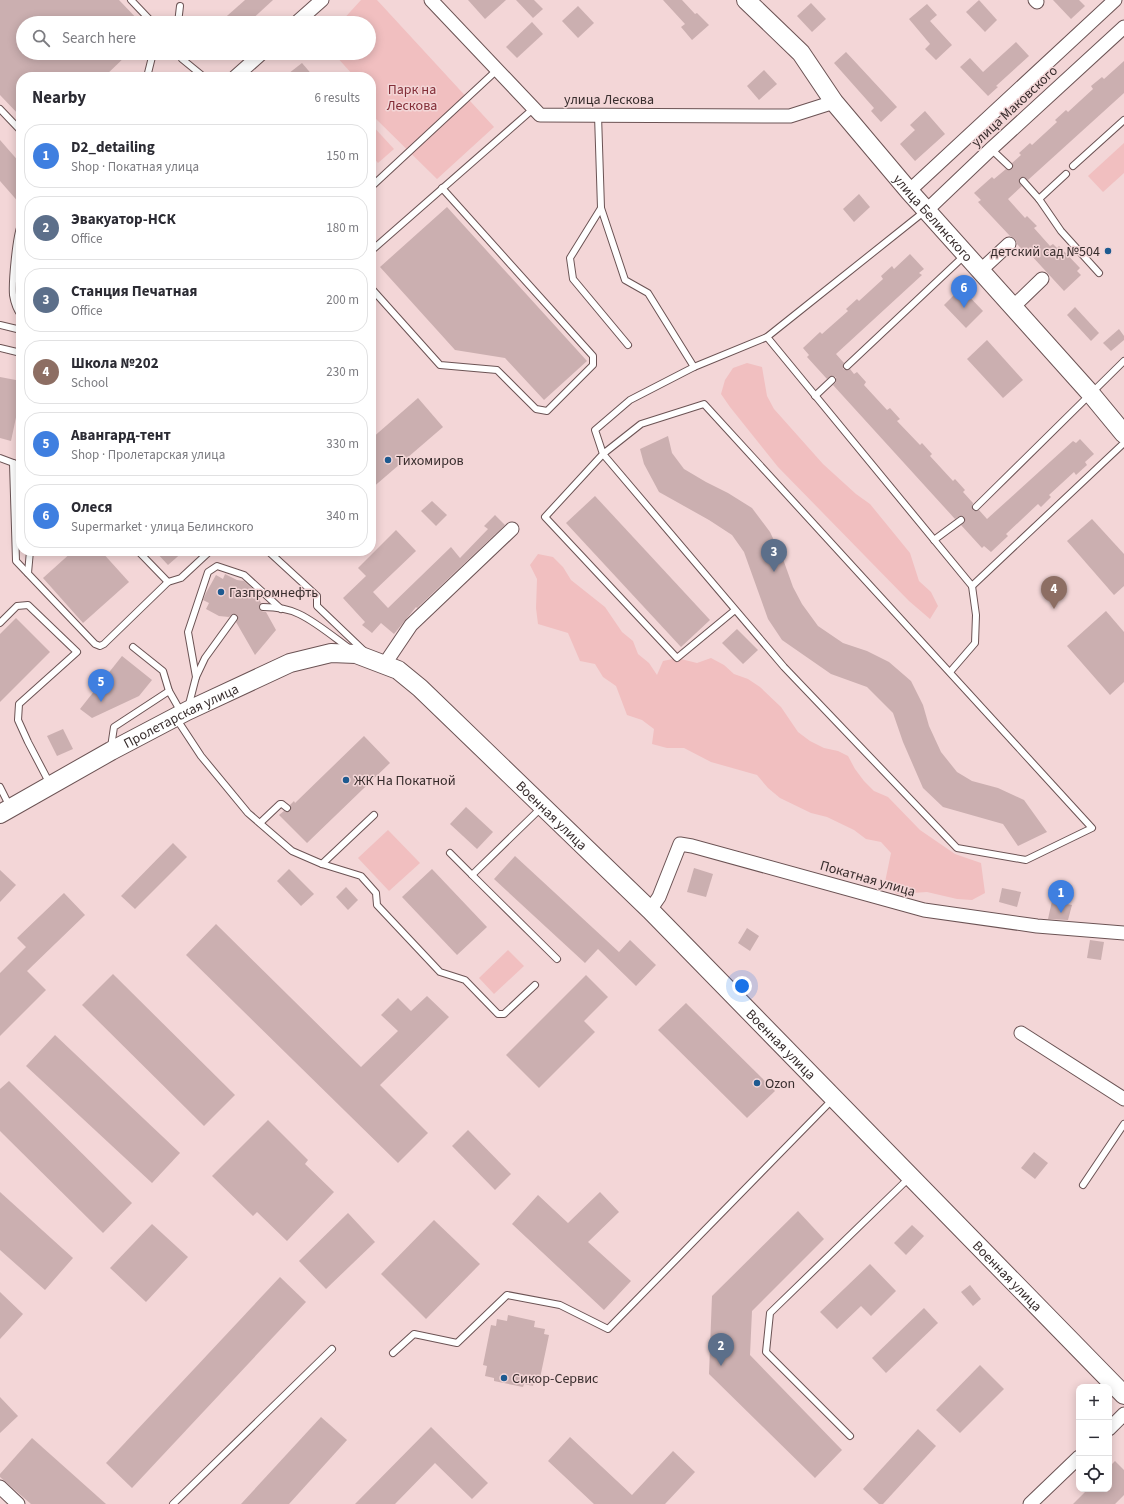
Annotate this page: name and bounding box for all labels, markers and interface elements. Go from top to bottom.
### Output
search box [16,16,376,60]
icon: search [30,27,52,49]
text: Search here [62,28,136,49]
street label: улица Маковского [967,61,1062,152]
park label: Парк на Лескова [387,80,437,116]
text: Nearby [32,86,86,110]
text: 6 results [315,89,360,107]
street label: улица Лескова [564,90,654,110]
text: D2_detailing [71,137,155,158]
text: 1 [43,147,49,165]
text: 150 m [326,147,359,165]
text: Shop · Покатная улица [71,158,199,176]
street label: улица Белинского [888,170,977,267]
text: Эвакуатор-НСК [71,209,176,230]
text: 2 [43,219,49,237]
text: 180 m [326,219,359,237]
text: Office [71,230,102,248]
place label: детский сад №504 [991,242,1100,262]
marker: детский сад №504 [1103,246,1113,256]
pin: 6 [951,275,977,308]
text: Станция Печатная [71,281,198,302]
text: 3 [43,291,49,309]
text: 200 m [326,291,359,309]
text: Office [71,302,102,320]
text: Школа №202 [71,353,159,374]
text: 4 [43,363,49,381]
text: 230 m [326,363,359,381]
text: School [71,374,108,392]
text: Авангард-тент [71,425,171,446]
text: 5 [43,435,49,453]
text: 330 m [326,435,359,453]
text: Shop · Пролетарская улица [71,446,225,464]
place label: Тихомиров [396,451,464,471]
marker: Тихомиров [383,455,393,465]
text: Олеся [71,497,112,518]
text: 6 [43,507,49,525]
text: 340 m [326,507,359,525]
text: Supermarket · улица Белинского [71,518,254,536]
pin: 3 [761,539,787,572]
pin: 4 [1041,576,1067,609]
place label: Газпромнефть [229,583,318,603]
marker: Газпромнефть [216,587,226,597]
pin: 5 [88,669,114,702]
street label: Пролетарская улица [120,679,242,754]
place label: ЖК На Покатной [354,771,456,791]
marker: ЖК На Покатной [341,775,351,785]
street label: Военная улица [511,777,591,855]
street label: Покатная улица [818,856,918,902]
pin: 1 [1048,880,1074,913]
your location [732,976,752,996]
street label: Военная улица [741,1005,820,1085]
place label: Ozon [765,1074,795,1094]
marker: Ozon [752,1078,762,1088]
street label: Военная улица [967,1237,1046,1317]
pin: 2 [708,1333,734,1366]
place label: Сикор-Сервис [512,1369,599,1389]
marker: Сикор-Сервис [499,1373,509,1383]
map controls [1076,1384,1112,1492]
button: + [1076,1384,1112,1420]
button: − [1076,1420,1112,1456]
button: locate [1076,1456,1112,1492]

